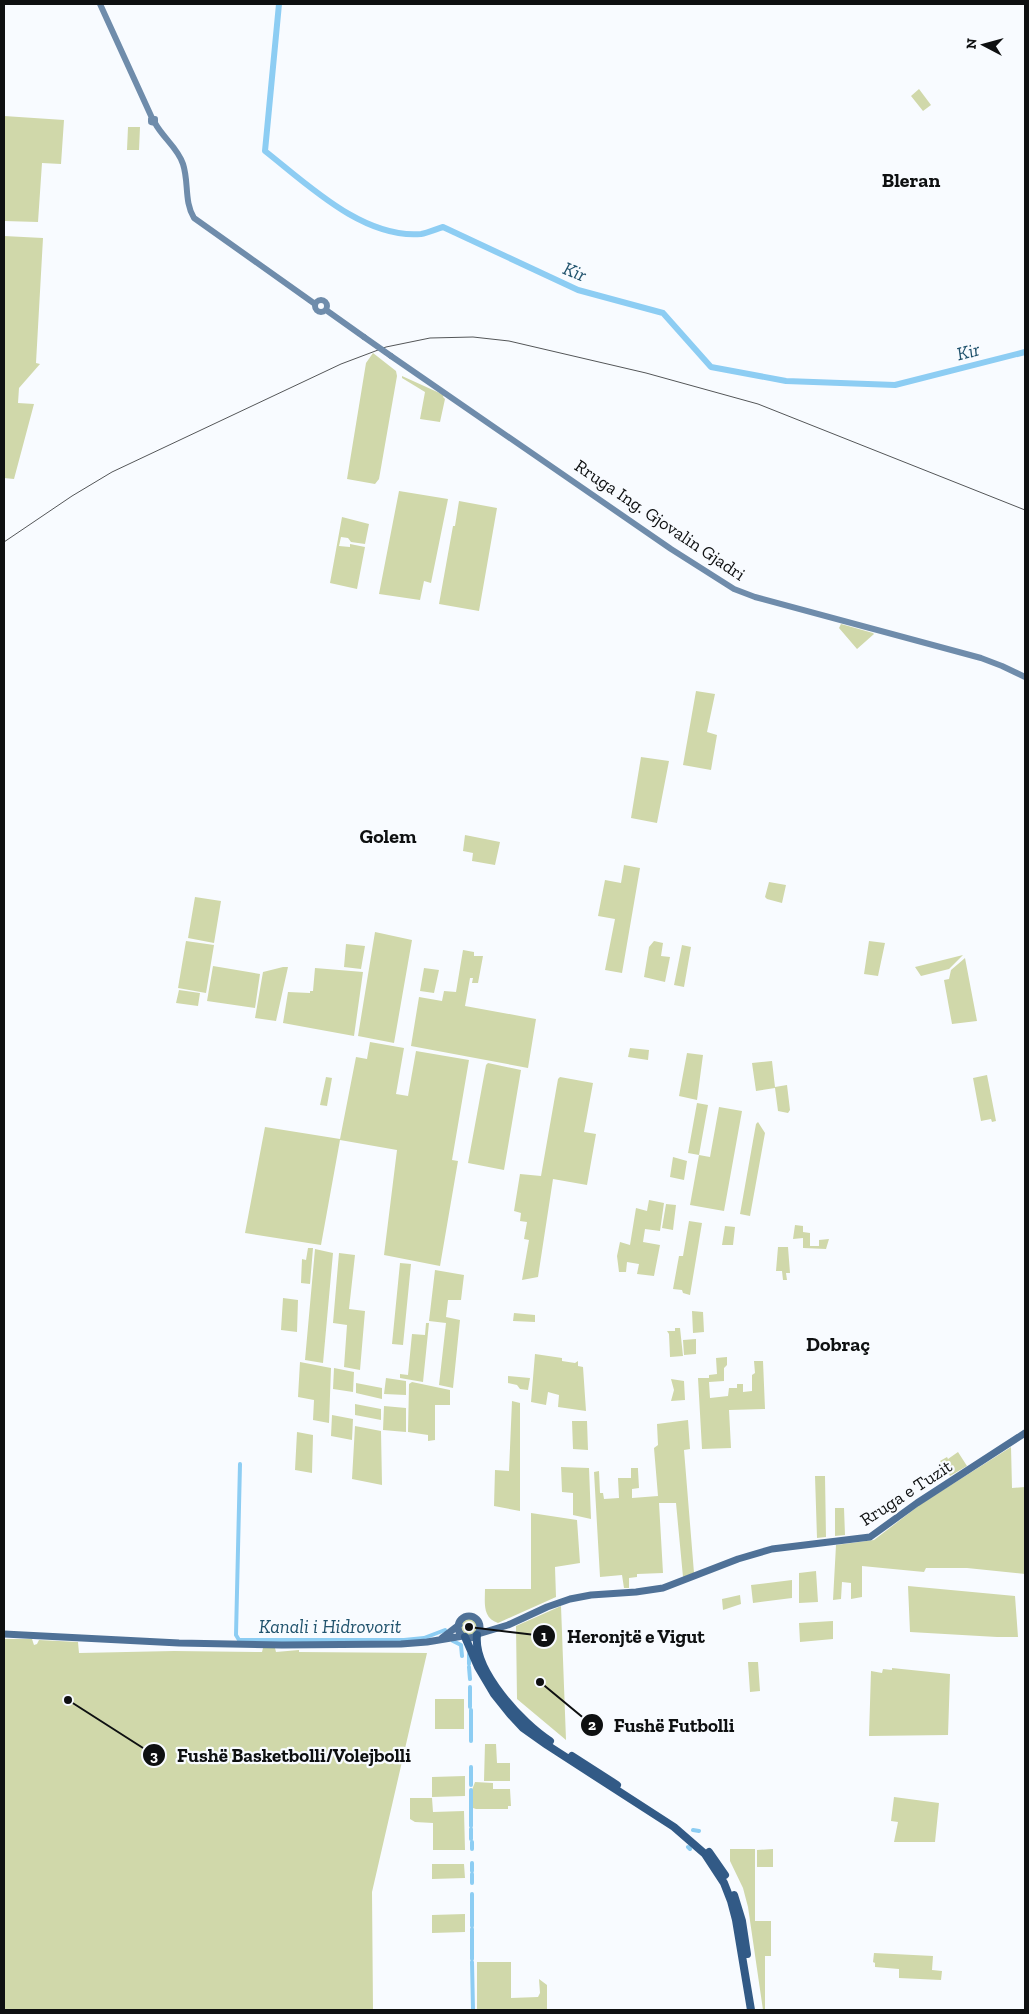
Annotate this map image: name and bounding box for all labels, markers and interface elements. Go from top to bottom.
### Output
north arrow [959,20,1009,70]
text: N [963,37,981,50]
district label: Bleran [882,168,940,192]
water label: Kir [560,256,590,287]
water label: Kir [954,337,983,365]
street label: Rruga Ing. Gjovalin Gjadri [570,455,750,585]
district label: Golem [360,824,417,848]
district label: Dobraç [806,1332,870,1356]
street label: Rruga e Tuzit [856,1455,956,1531]
water label: Kanali i Hidrovorit [259,1615,402,1638]
callout: Heronjtë e Vigut [531,1619,715,1653]
text: Heronjtë e Vigut [567,1625,705,1648]
text: 1 [541,1627,547,1645]
callout: Fushë Futbolli [579,1708,745,1742]
text: Fushë Futbolli [614,1714,735,1737]
text: 2 [588,1716,596,1734]
callout: Fushë Basketbolli/Volejbolli [142,1738,421,1772]
text: Fushë Basketbolli/Volejbolli [177,1744,411,1767]
text: 3 [150,1747,158,1765]

